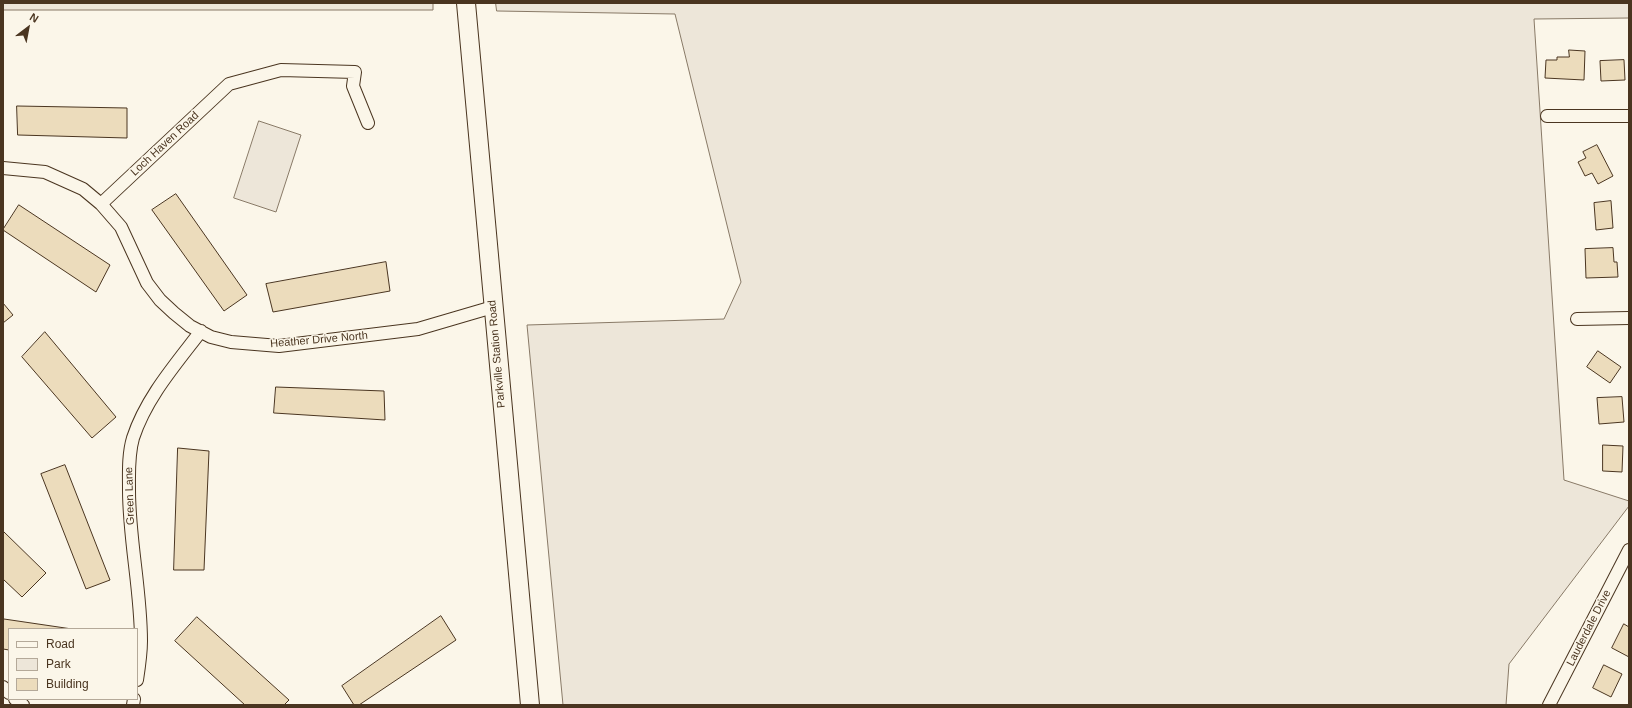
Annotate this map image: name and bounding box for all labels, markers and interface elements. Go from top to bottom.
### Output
north arrow [8,8,48,48]
text: N [28,11,41,25]
street label: Loch Haven Road [128,109,202,179]
street label: Parkville Station Road [486,300,508,408]
street label: Heather Drive North [270,329,368,351]
street label: Green Lane [122,467,138,525]
street label: Lauderdale Drive [1564,588,1614,668]
legend [8,628,138,700]
text: Road [46,637,75,651]
text: Park [46,657,71,671]
text: Building [46,677,89,691]

